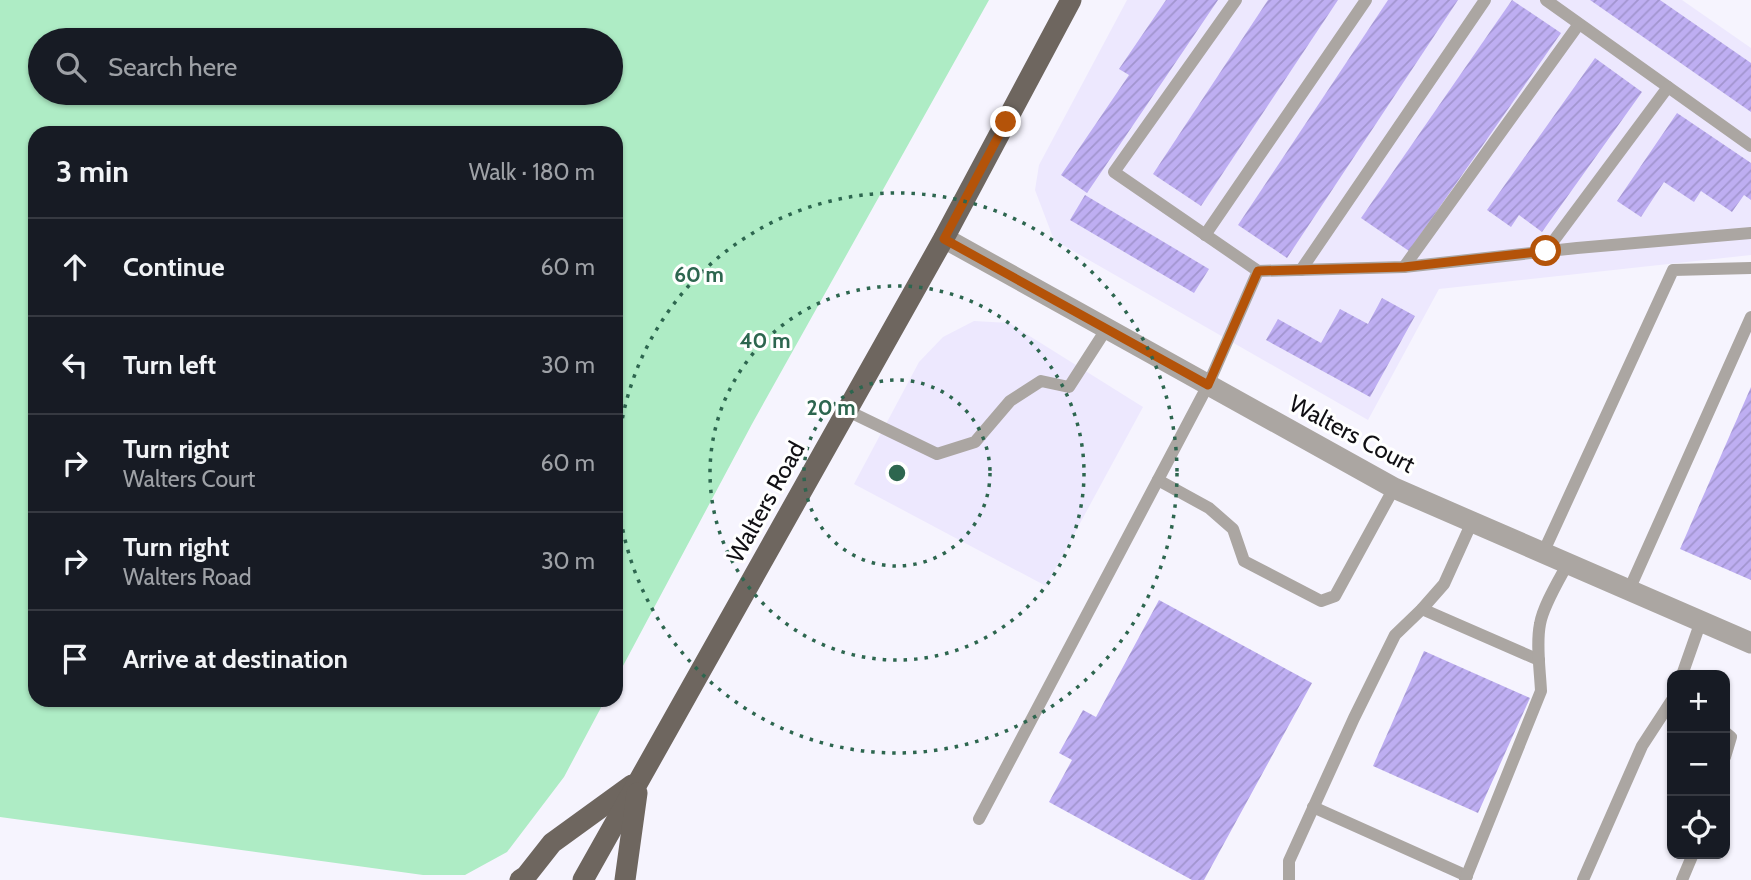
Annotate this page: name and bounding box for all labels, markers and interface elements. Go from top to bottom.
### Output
search box [28,28,623,105]
icon: search [52,48,90,86]
text: Search here [108,51,237,83]
route end [990,106,1021,137]
text: 3 min [56,153,129,190]
text: Walk · 180 m [469,158,595,186]
route start [1530,235,1561,266]
icon: ahead [56,248,94,286]
text: Continue [123,251,225,283]
text: 60 m [541,253,595,281]
text: 60 m [674,262,724,287]
text: 40 m [740,328,790,353]
icon: left [56,346,94,384]
text: Turn left [123,349,216,381]
text: 30 m [541,351,595,379]
street label: Walters Court [1285,388,1420,479]
text: 20 m [807,395,855,420]
text: Turn right [123,433,229,465]
street label: Walters Road [720,436,811,567]
icon: right [56,444,94,482]
text: 60 m [541,449,595,477]
centre of rings [885,461,909,485]
text: Walters Court [123,465,255,493]
text: Turn right [123,531,229,563]
icon: right [56,542,94,580]
text: 30 m [541,547,595,575]
text: Walters Road [123,563,251,591]
icon: arrive [56,640,94,678]
text: Arrive at destination [123,643,348,675]
map controls [1667,670,1730,859]
button: + [1667,670,1730,733]
button: − [1667,733,1730,796]
button: locate [1667,796,1730,859]

